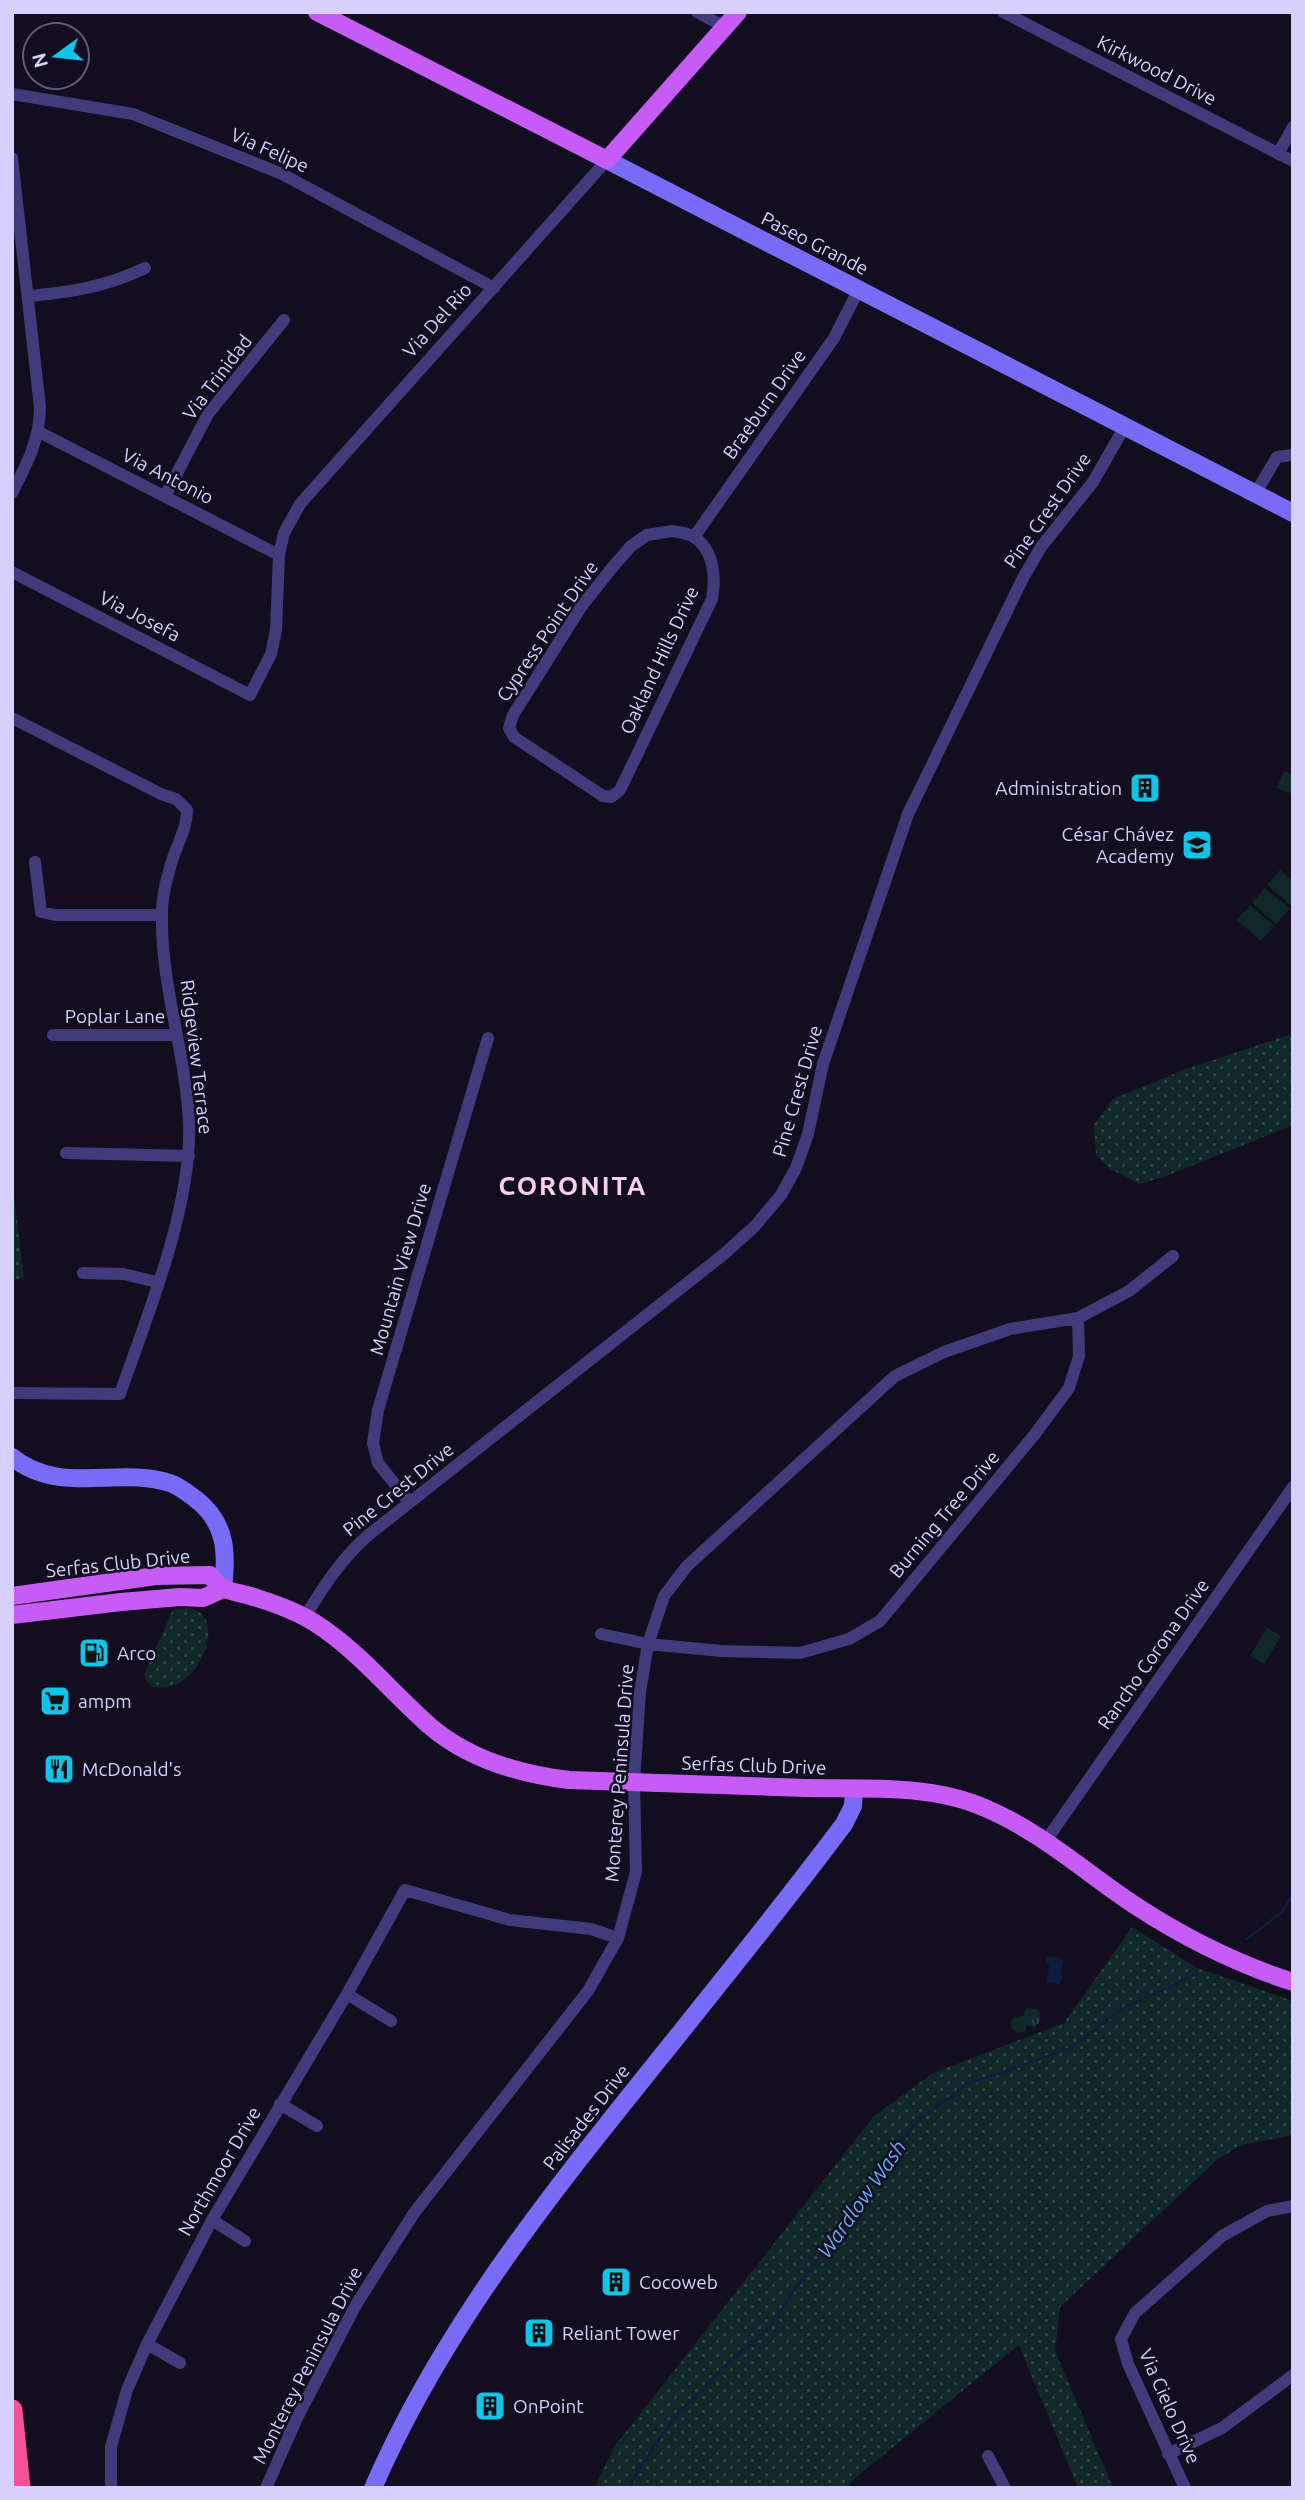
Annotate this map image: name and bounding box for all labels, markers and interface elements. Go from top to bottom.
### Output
north arrow [21,21,91,91]
street label: Kirkwood Drive [1094,31,1220,109]
text: N [27,51,52,70]
street label: Via Felipe [228,123,312,177]
street label: Paseo Grande [758,207,872,279]
street label: Via Del Rio [398,278,476,362]
street label: Via Trinidad [178,330,256,424]
street label: Braeburn Drive [718,345,810,463]
street label: Via Antonio [119,444,217,508]
street label: Pine Crest Drive [999,448,1095,572]
street label: Cypress Point Drive [492,556,602,706]
street label: Oakland Hills Drive [615,583,703,737]
street label: Via Josefa [96,586,184,646]
building icon: Administration [1128,771,1162,805]
place label: Administration [995,777,1122,799]
place label: César Chávez Academy [1062,823,1174,867]
school or university icon: César Chávez Academy [1180,828,1214,862]
street label: Ridgeview Terrace [177,978,217,1136]
street label: Poplar Lane [65,1005,165,1027]
street label: Pine Crest Drive [768,1023,826,1159]
district label: CORONITA [499,1171,647,1200]
street label: Mountain View Drive [365,1180,435,1358]
street label: Pine Crest Drive [338,1438,458,1540]
street label: Burning Tree Drive [884,1446,1004,1582]
street label: Serfas Club Drive [45,1544,191,1582]
street label: Rancho Corona Drive [1093,1575,1213,1733]
fuel station icon: Arco [77,1636,111,1670]
place label: Arco [117,1642,156,1664]
street label: Monterey Peninsula Drive [600,1663,638,1883]
supermarket icon: ampm [38,1684,72,1718]
place label: ampm [78,1690,132,1712]
street label: Serfas Club Drive [681,1751,827,1779]
restaurant icon: McDonald's [42,1752,76,1786]
place label: McDonald's [82,1758,181,1780]
street label: Palisades Drive [538,2060,634,2174]
street label: Northmoor Drive [173,2103,265,2239]
water label: Wardlow Wash [812,2135,911,2262]
street label: Monterey Peninsula Drive [248,2263,366,2467]
building icon: Cocoweb [599,2265,633,2299]
place label: Cocoweb [639,2271,718,2293]
building icon: Reliant Tower [522,2316,556,2350]
place label: Reliant Tower [562,2322,679,2344]
street label: Via Cielo Drive [1135,2345,1205,2467]
building icon: OnPoint [473,2389,507,2423]
place label: OnPoint [513,2395,584,2417]

